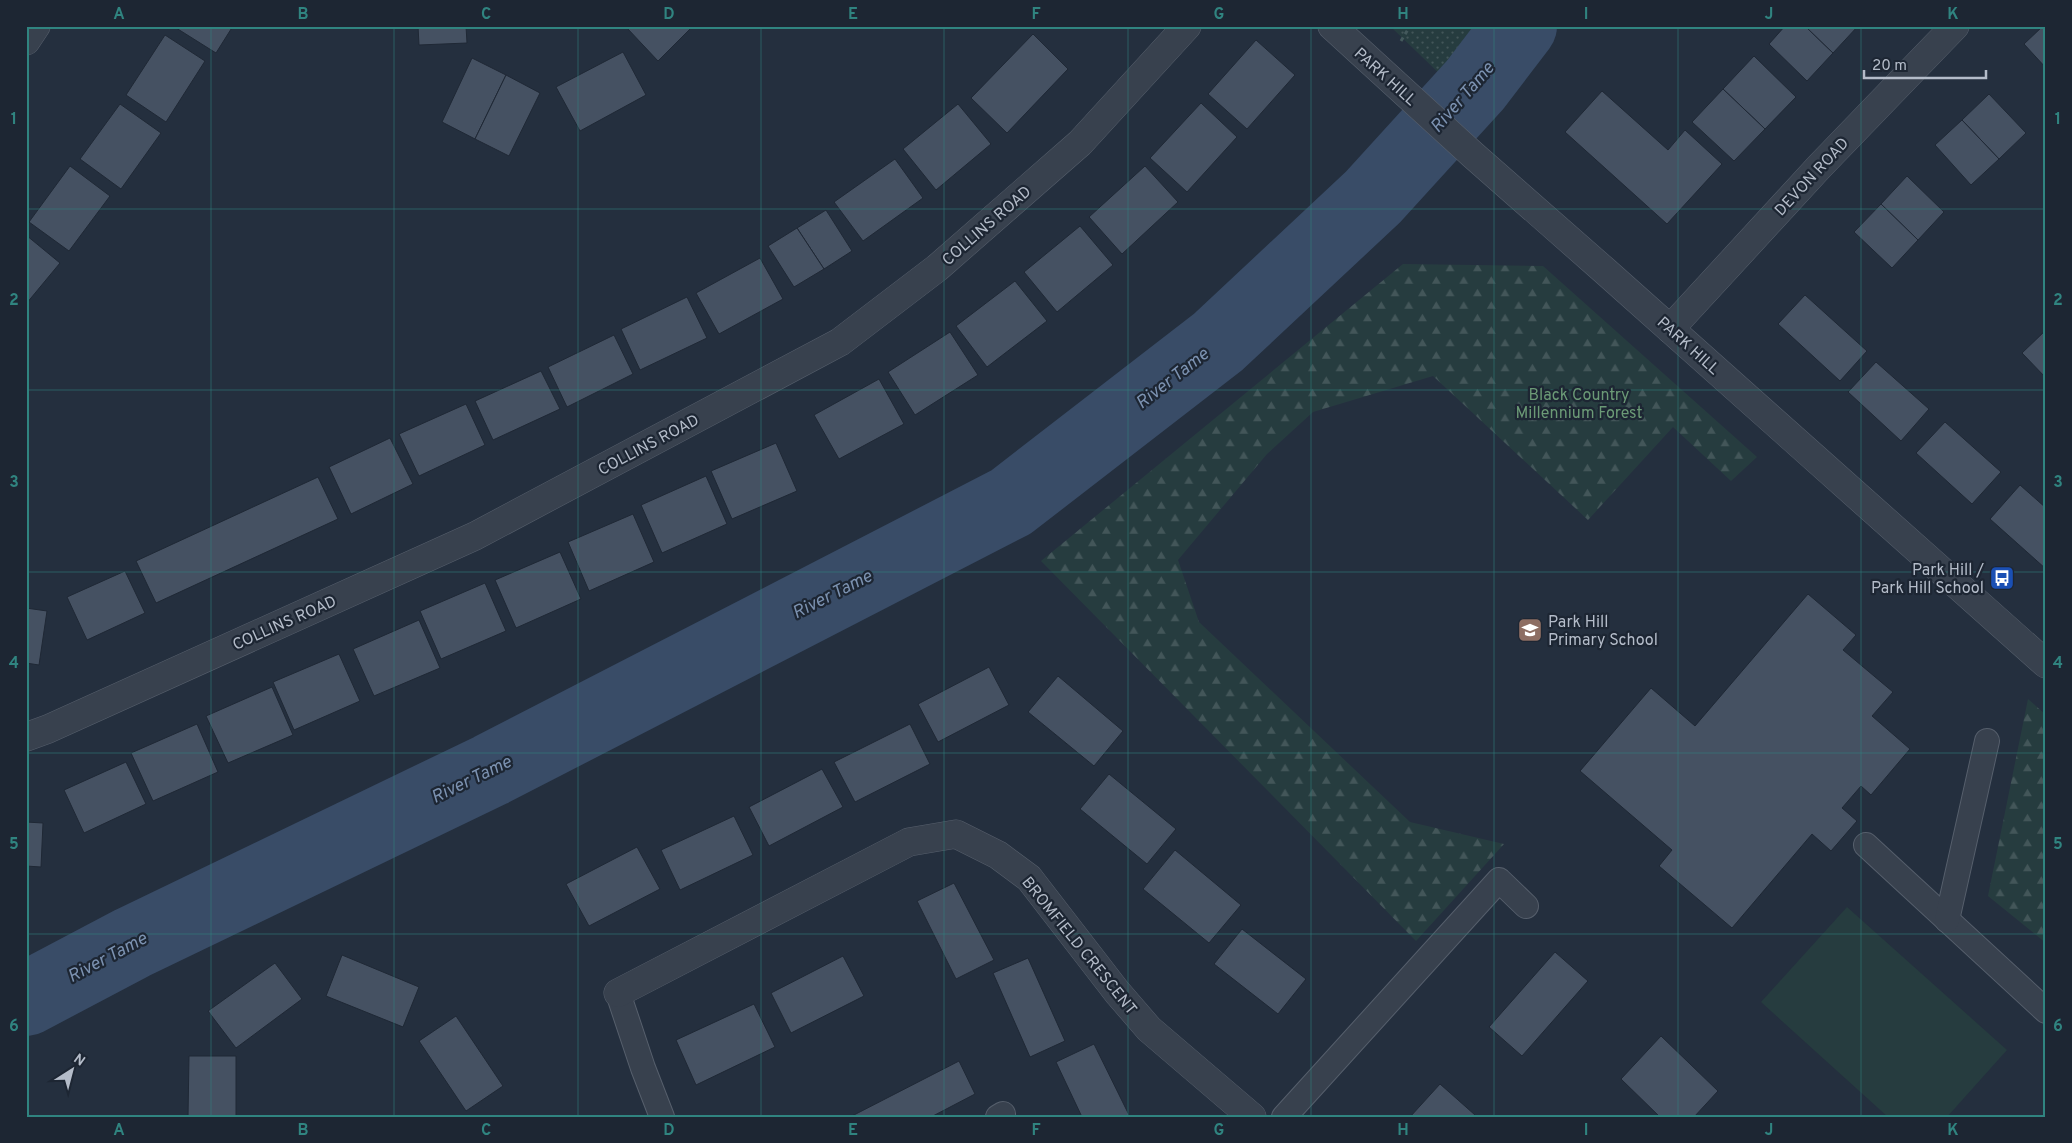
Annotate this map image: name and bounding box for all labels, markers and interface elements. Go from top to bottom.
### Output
text: A [113,5,125,25]
text: B [297,5,309,25]
text: C [481,5,491,25]
text: D [663,5,675,25]
text: E [848,5,858,25]
text: F [1031,5,1041,25]
text: G [1214,5,1224,25]
text: H [1397,5,1409,25]
text: I [1584,5,1588,25]
text: J [1765,5,1773,25]
text: K [1947,5,1959,25]
street label: PARK HILL [1349,44,1420,111]
scale bar [1864,48,1987,80]
water label: River Tame [1426,57,1501,138]
text: 20 m [1872,57,1907,76]
text: 1 [11,110,17,130]
text: 1 [2055,110,2061,130]
street label: DEVON ROAD [1771,134,1854,221]
street label: COLLINS ROAD [939,182,1036,271]
text: 2 [9,291,19,311]
text: 2 [2053,291,2063,311]
street label: PARK HILL [1652,313,1723,380]
water label: River Tame [1132,343,1215,415]
park label: Black Country Millennium Forest [1515,386,1643,424]
street label: COLLINS ROAD [595,411,703,481]
text: 3 [9,473,19,493]
text: 3 [2053,473,2063,493]
place label: Park Hill / Park Hill School [1871,561,1984,599]
water label: River Tame [789,565,877,625]
bus stop icon: Park Hill / Park Hill School [1989,565,2015,591]
street label: COLLINS ROAD [230,592,340,656]
place label: Park Hill Primary School [1548,613,1658,651]
school or university icon: Park Hill Primary School [1517,617,1543,643]
text: 4 [9,654,19,674]
text: 4 [2053,654,2063,674]
water label: River Tame [428,751,516,810]
text: 5 [9,835,19,855]
text: 5 [2053,835,2063,855]
street label: BROMFIELD CRESCENT [1016,873,1140,1019]
water label: River Tame [64,927,152,989]
text: 6 [9,1017,19,1037]
text: 6 [2053,1017,2063,1037]
north arrow [48,1046,98,1096]
text: N [70,1051,88,1071]
text: A [113,1121,125,1141]
text: B [297,1121,309,1141]
text: C [481,1121,491,1141]
text: D [663,1121,675,1141]
text: E [848,1121,858,1141]
text: F [1031,1121,1041,1141]
text: G [1214,1121,1224,1141]
text: H [1397,1121,1409,1141]
text: I [1584,1121,1588,1141]
text: J [1765,1121,1773,1141]
text: K [1947,1121,1959,1141]

